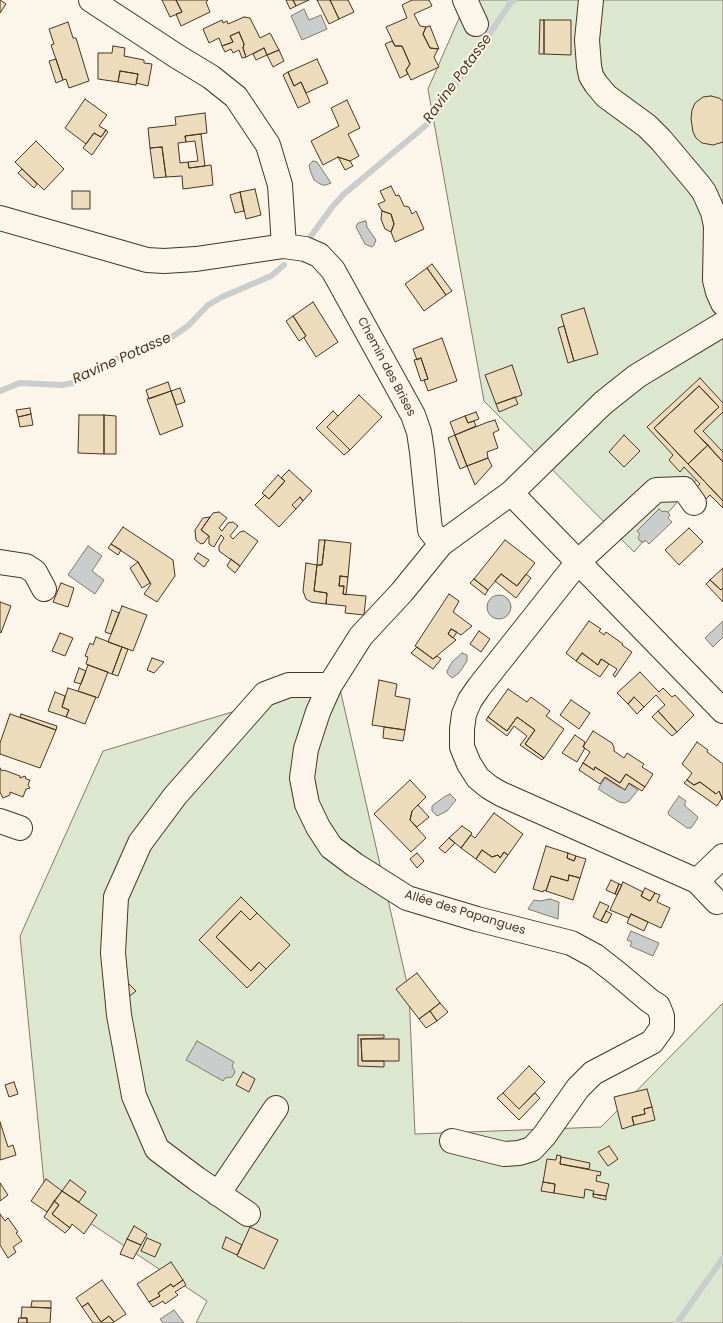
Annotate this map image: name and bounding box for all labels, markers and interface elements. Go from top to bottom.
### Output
water label: Ravine Potasse [420,31,496,127]
street label: Chemin des Brises [354,315,418,419]
water label: Ravine Potasse [70,330,174,388]
street label: Allée des Papangues [403,888,527,938]

